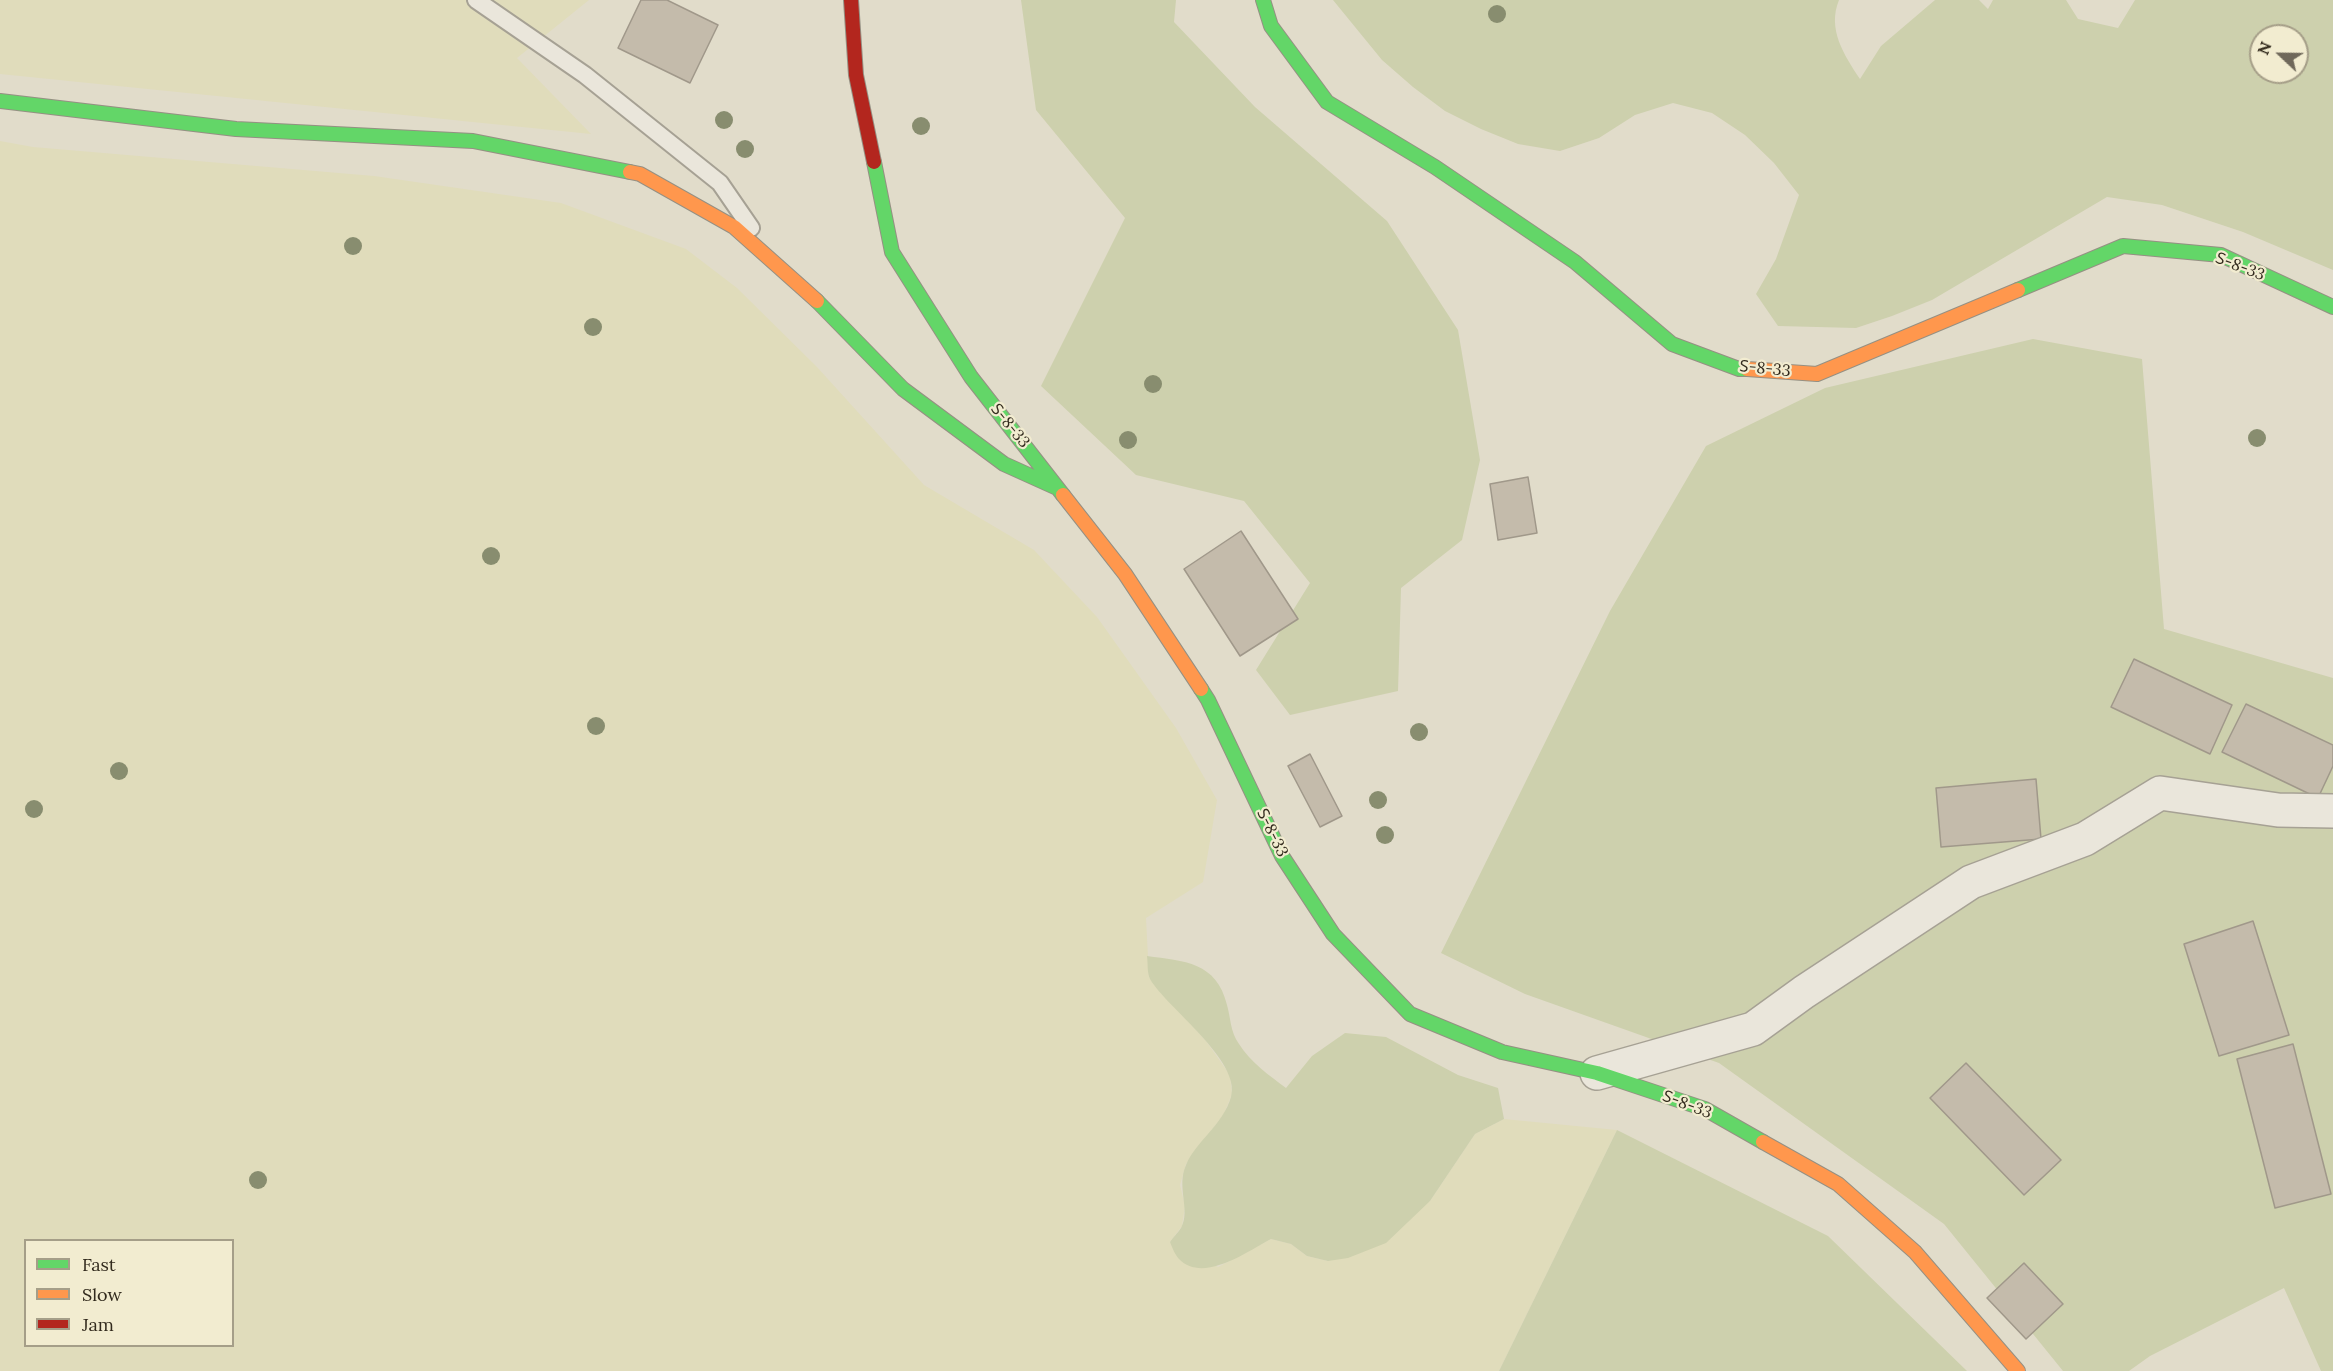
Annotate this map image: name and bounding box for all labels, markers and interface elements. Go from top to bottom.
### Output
north arrow [2249,24,2309,84]
text: N [2253,39,2276,57]
street label: Տ-8-33 [2213,249,2267,285]
street label: Տ-8-33 [1739,357,1791,381]
street label: Տ-8-33 [986,400,1034,452]
street label: Տ-8-33 [1252,806,1292,860]
street label: Տ-8-33 [1660,1087,1714,1123]
legend [24,1239,234,1347]
text: Fast [82,1253,116,1276]
text: Slow [82,1283,122,1306]
text: Jam [82,1313,114,1336]

